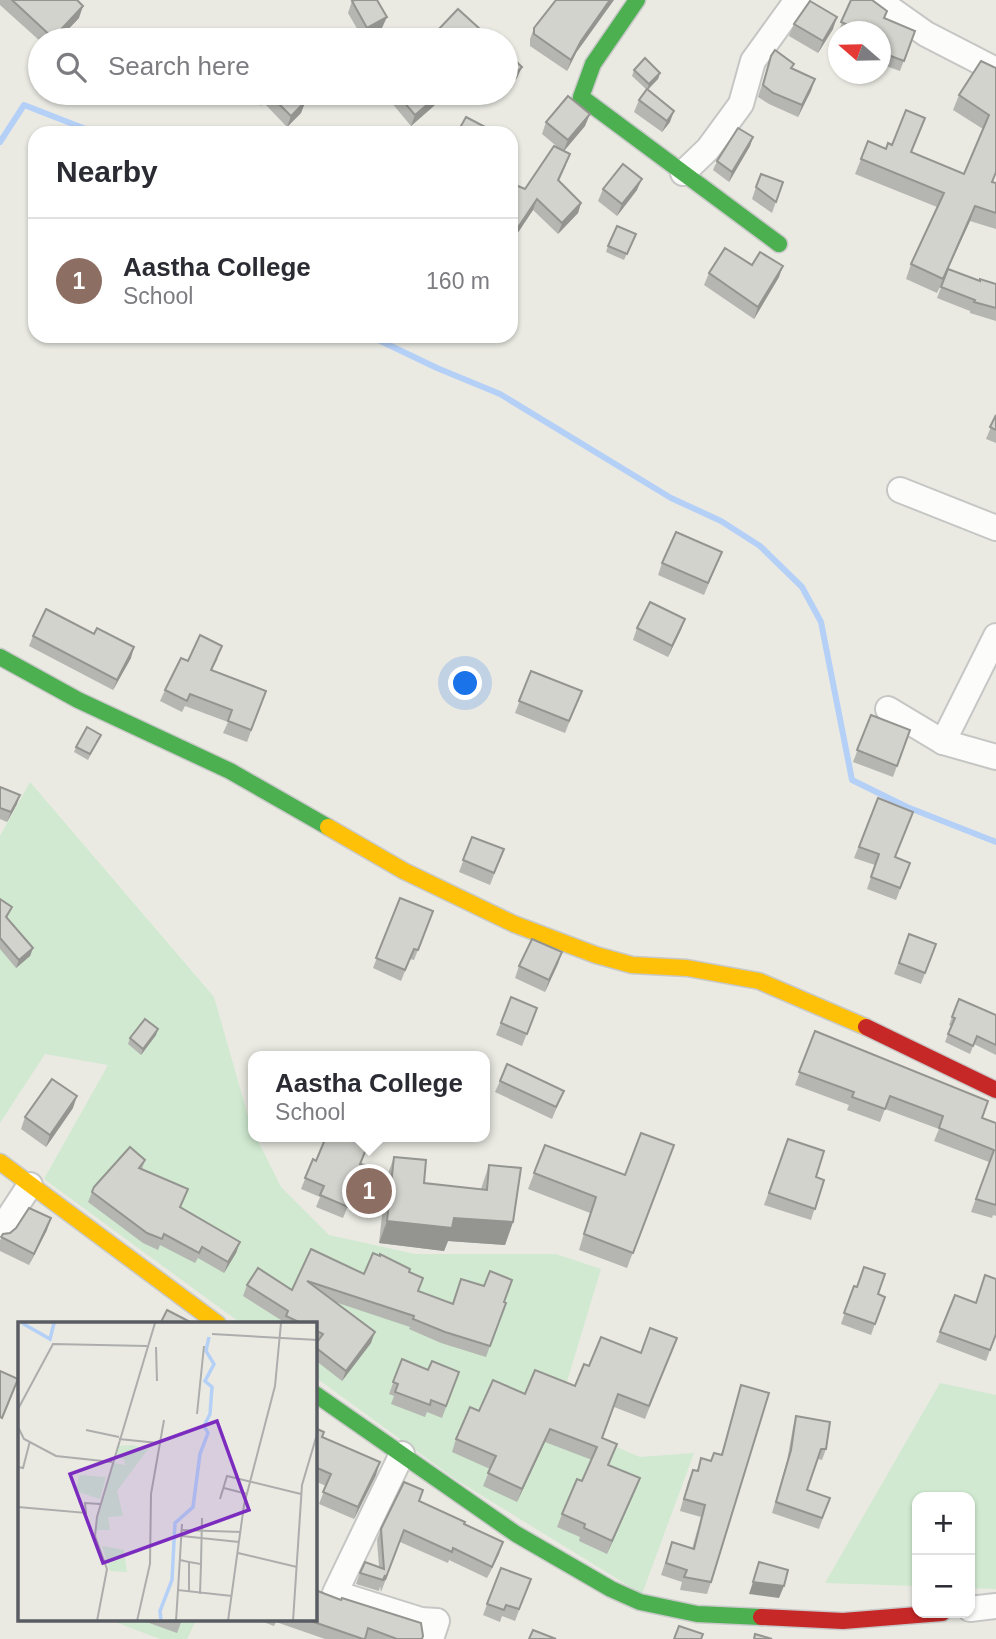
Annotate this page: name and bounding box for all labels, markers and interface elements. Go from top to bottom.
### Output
north arrow [828,21,891,84]
search box [28,28,518,105]
icon: search [52,48,90,86]
text: Search here [108,51,250,81]
text: Nearby [56,155,158,188]
text: Aastha College [123,252,311,282]
text: 1 [73,268,85,294]
text: 160 m [426,268,490,294]
text: School [123,283,193,309]
your location [448,666,482,700]
popup [248,1051,490,1142]
text: Aastha College [275,1068,463,1098]
text: School [275,1099,345,1125]
pin: 1 [346,1165,392,1217]
inset map [18,1322,317,1622]
map controls [912,1492,975,1618]
button: + [912,1492,975,1555]
button: − [912,1555,975,1618]

